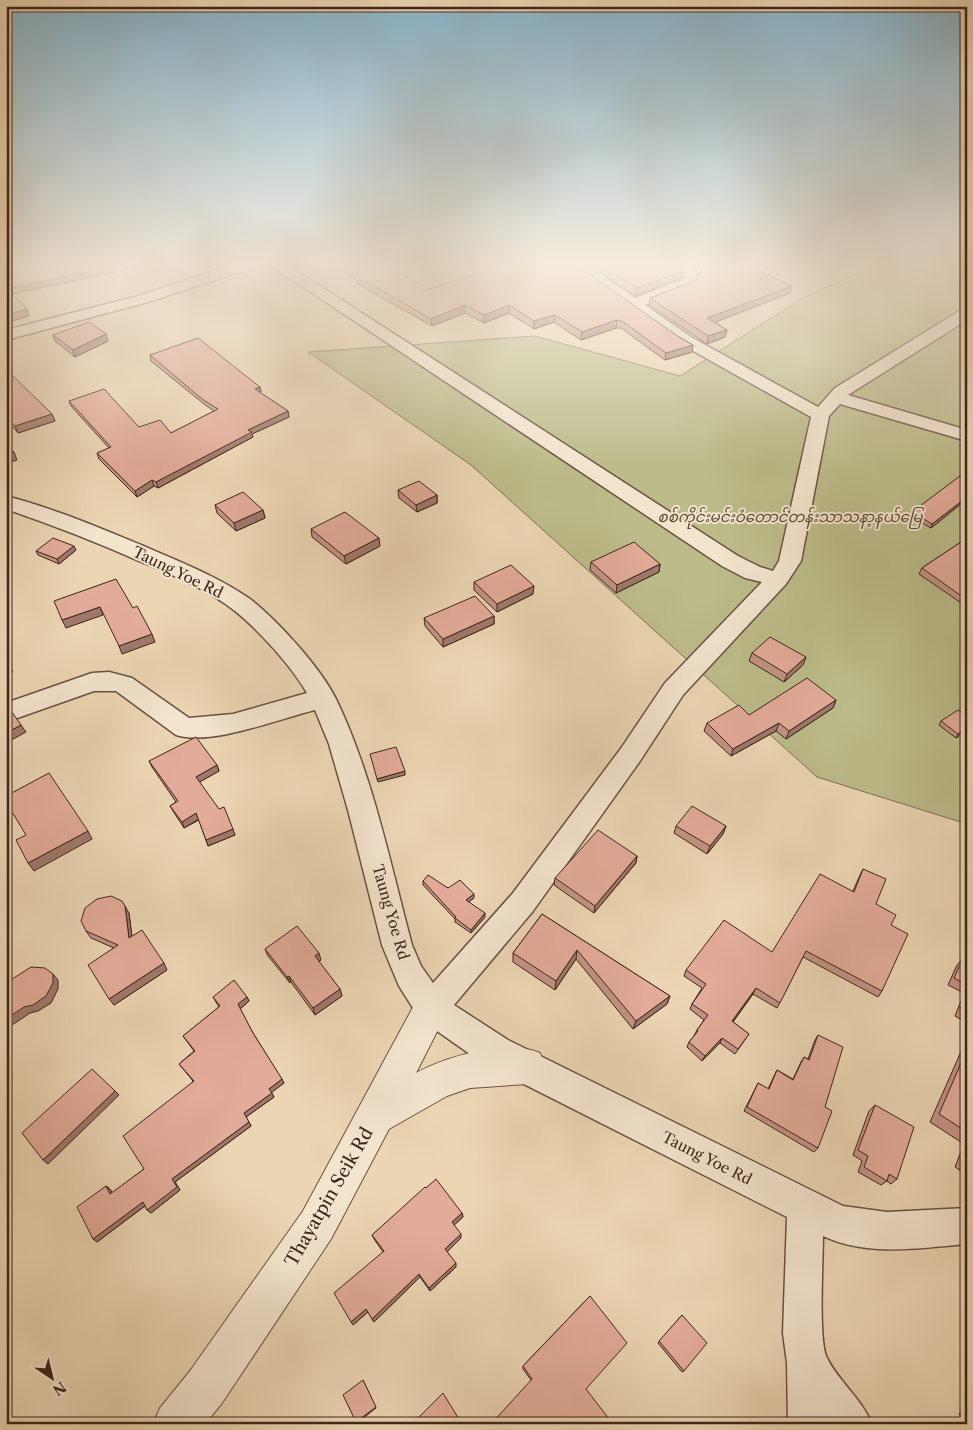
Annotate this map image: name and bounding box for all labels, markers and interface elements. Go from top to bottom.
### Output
park label: စစ်ကိုင်းမင်းဝံတောင်တန်းသာသနာ့နယ်မြေ [658,506,925,529]
street label: Taung Yoe Rd [130,542,226,602]
street label: Taung Yoe Rd [368,862,414,962]
street label: Thayatpin Seik Rd [280,1123,378,1271]
street label: Taung Yoe Rd [659,1127,755,1189]
north arrow [28,1352,78,1402]
text: N [49,1378,70,1400]

